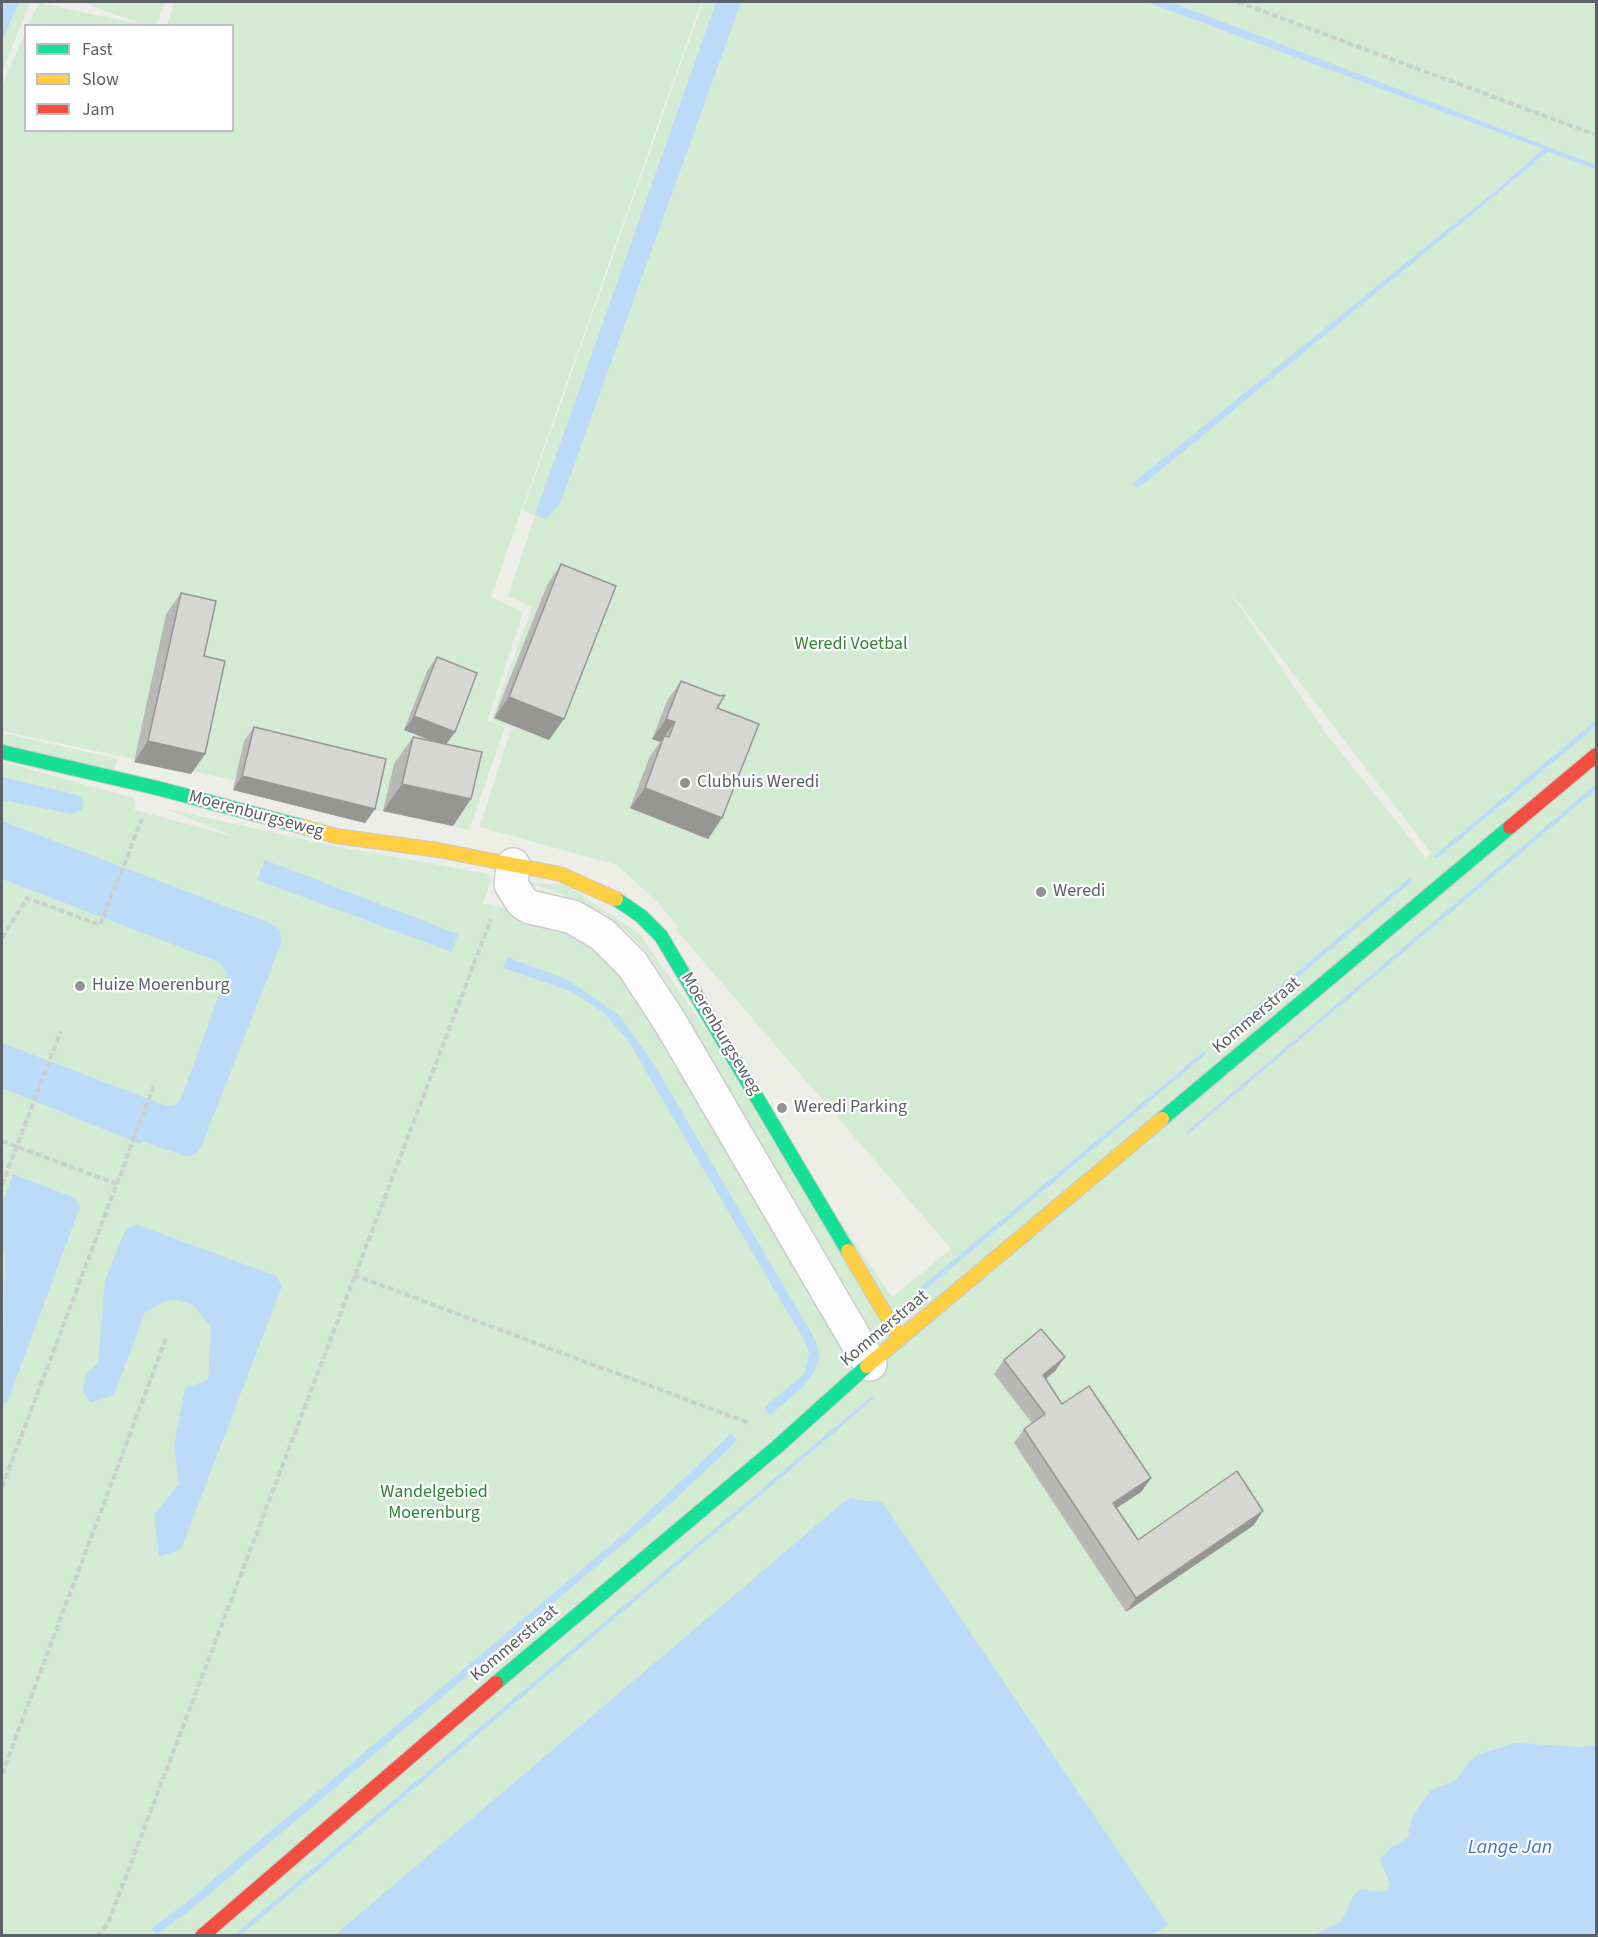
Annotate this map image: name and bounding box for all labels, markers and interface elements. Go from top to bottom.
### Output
legend [24,24,234,132]
text: Fast [82,37,113,62]
text: Slow [82,67,119,92]
text: Jam [82,97,115,122]
park label: Weredi Voetbal [794,634,908,656]
place label: Clubhuis Weredi [697,772,819,794]
marker: Clubhuis Weredi [678,776,692,790]
street label: Moerenburgseweg [186,787,326,843]
place label: Weredi [1053,881,1105,903]
marker: Weredi [1034,885,1048,899]
street label: Moerenburgseweg [675,969,765,1099]
street label: Kommerstraat [1209,973,1305,1059]
place label: Huize Moerenburg [92,975,229,997]
marker: Huize Moerenburg [73,979,87,993]
place label: Weredi Parking [794,1097,907,1119]
marker: Weredi Parking [775,1101,789,1115]
street label: Kommerstraat [837,1286,933,1372]
park label: Wandelgebied Moerenburg [380,1482,488,1524]
street label: Kommerstraat [467,1601,563,1687]
water label: Lange Jan [1468,1837,1552,1861]

